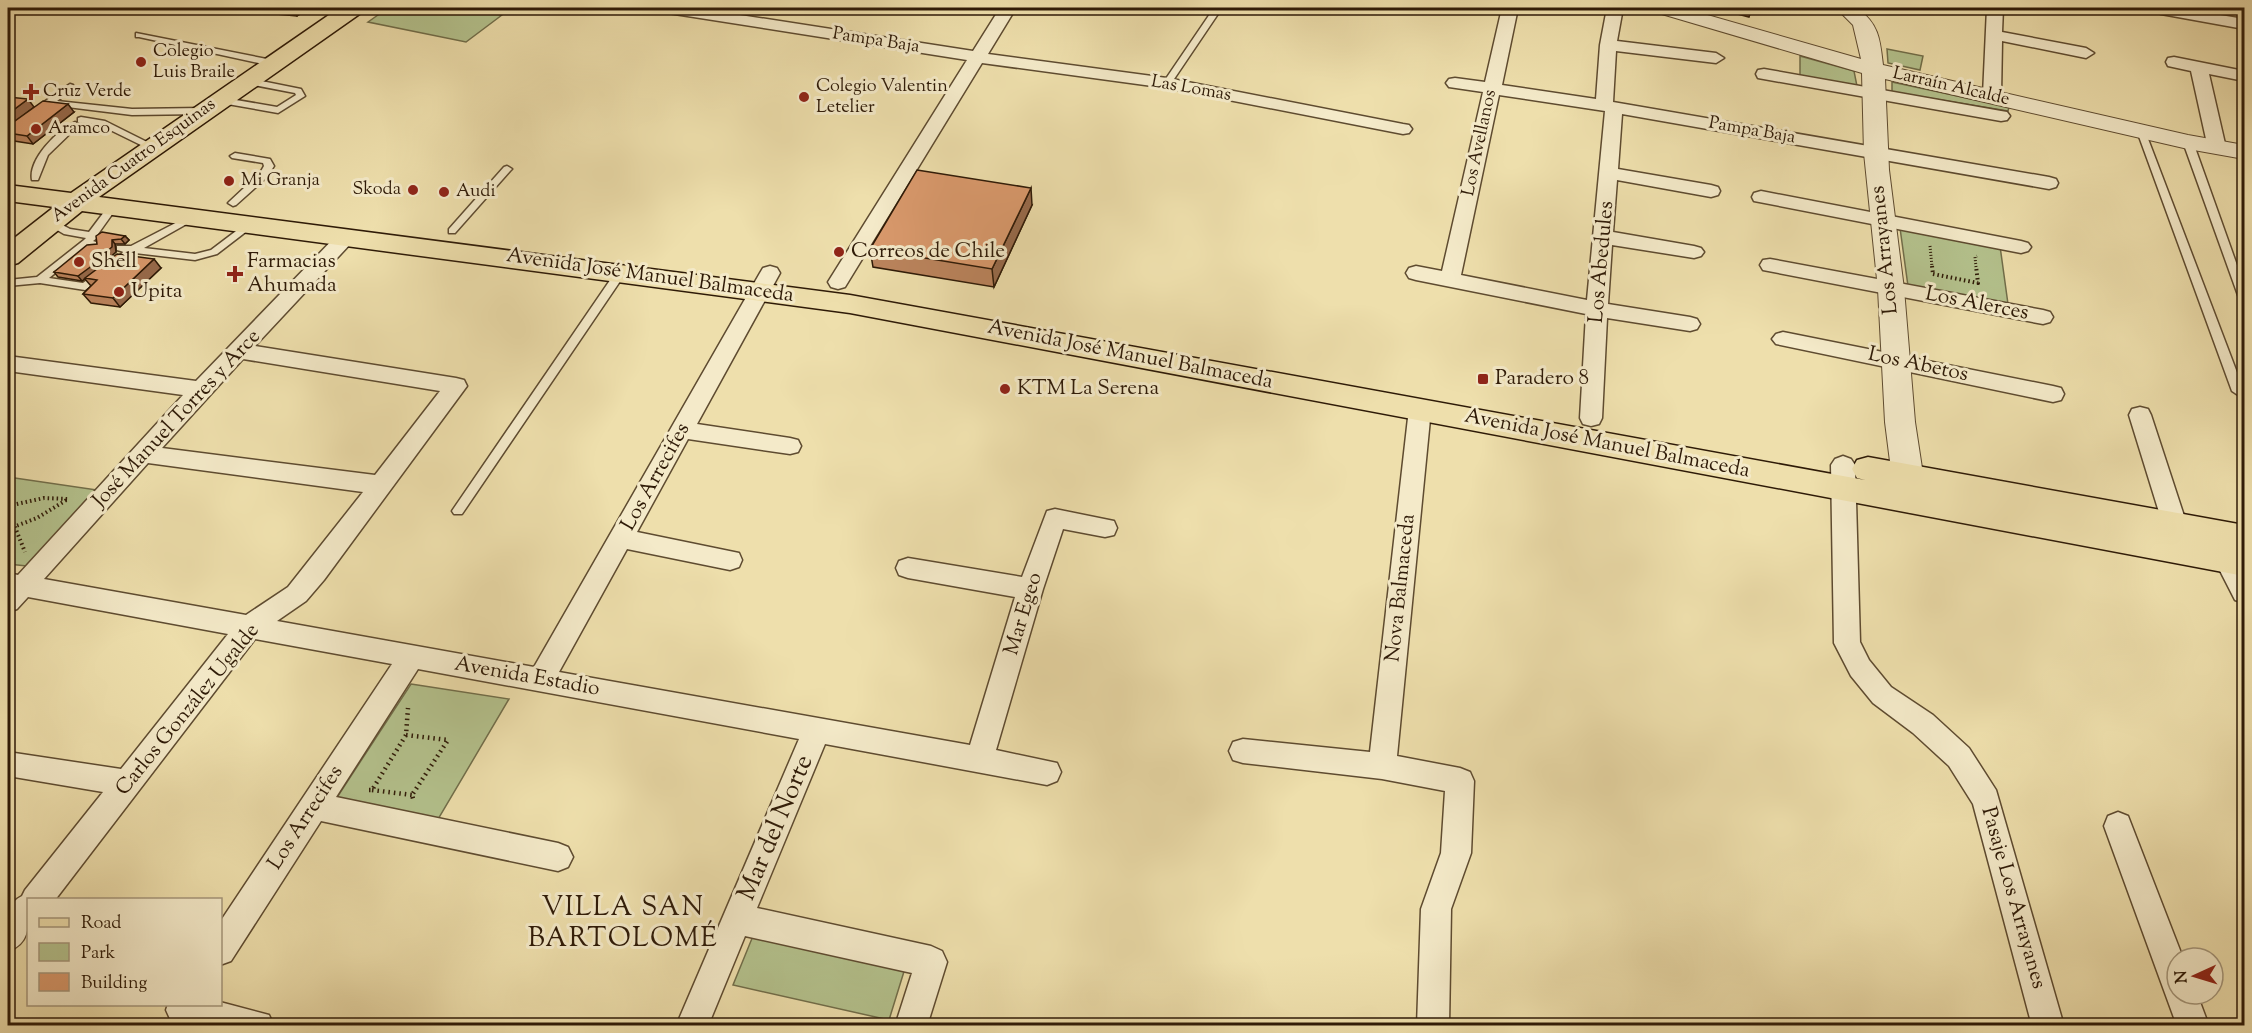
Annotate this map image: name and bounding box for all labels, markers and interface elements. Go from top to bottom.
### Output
street label: Pampa Baja [831,21,921,61]
place label: Colegio Luis Braile [153,39,235,86]
marker: Colegio Luis Braile [134,55,148,69]
street label: Larraín Alcalde [1890,61,2012,113]
street label: Las Lomas [1149,69,1233,109]
place label: Colegio Valentin Letelier [816,74,948,121]
place label: Cruz Verde [43,79,131,105]
marker: Cruz Verde [24,85,38,99]
street label: Los Avellanos [1456,87,1504,199]
marker: Colegio Valentin Letelier [797,90,811,104]
street label: Avenida Cuatro Esquinas [46,92,222,230]
street label: Pampa Baja [1707,111,1797,151]
place label: Aramco [48,116,110,142]
marker: Aramco [29,122,43,136]
place label: Mi Granja [241,168,320,194]
marker: Mi Granja [222,174,236,188]
place label: Skoda [352,177,401,203]
place label: Audi [456,179,496,205]
marker: Skoda [406,183,420,197]
street label: Los Arrayanes [1863,184,1907,316]
marker: Audi [437,185,451,199]
street label: Los Abedules [1582,200,1622,324]
place label: Correos de Chile [851,237,1005,267]
street label: Avenida José Manuel Balmaceda [504,241,796,311]
marker: Correos de Chile [832,245,846,259]
place label: Shell [91,247,137,277]
place label: Farmacias Ahumada [247,247,337,301]
marker: Shell [72,255,86,269]
marker: Farmacias Ahumada [228,267,242,281]
place label: Upita [131,277,183,307]
street label: Los Alerces [1923,279,2031,329]
marker: Upita [112,285,126,299]
street label: Avenida José Manuel Balmaceda [985,313,1276,397]
street label: José Manuel Torres y Arce [85,323,268,516]
street label: Los Abetos [1865,340,1971,390]
place label: Paradero 8 [1495,364,1589,394]
marker: Paradero 8 [1476,372,1490,386]
place label: KTM La Serena [1017,374,1160,404]
marker: KTM La Serena [998,382,1012,396]
street label: Avenida José Manuel Balmaceda [1462,402,1753,486]
street label: Los Arrecifes [614,418,698,536]
street label: Nova Balmaceda [1378,512,1424,664]
street label: Mar Egeo [997,569,1051,659]
street label: Carlos González Ugalde [109,617,267,803]
street label: Avenida Estadio [452,649,602,705]
street label: Mar del Norte [729,749,823,907]
street label: Los Arrecifes [261,760,351,876]
street label: Pasaje Los Arrayanes [1973,803,2053,993]
district label: VILLA SAN BARTOLOMÉ [528,889,718,959]
legend [27,898,222,1006]
text: Road [81,911,121,937]
text: Park [81,941,116,967]
north arrow [2165,946,2225,1006]
text: N [2171,969,2194,984]
text: Building [81,971,147,997]

